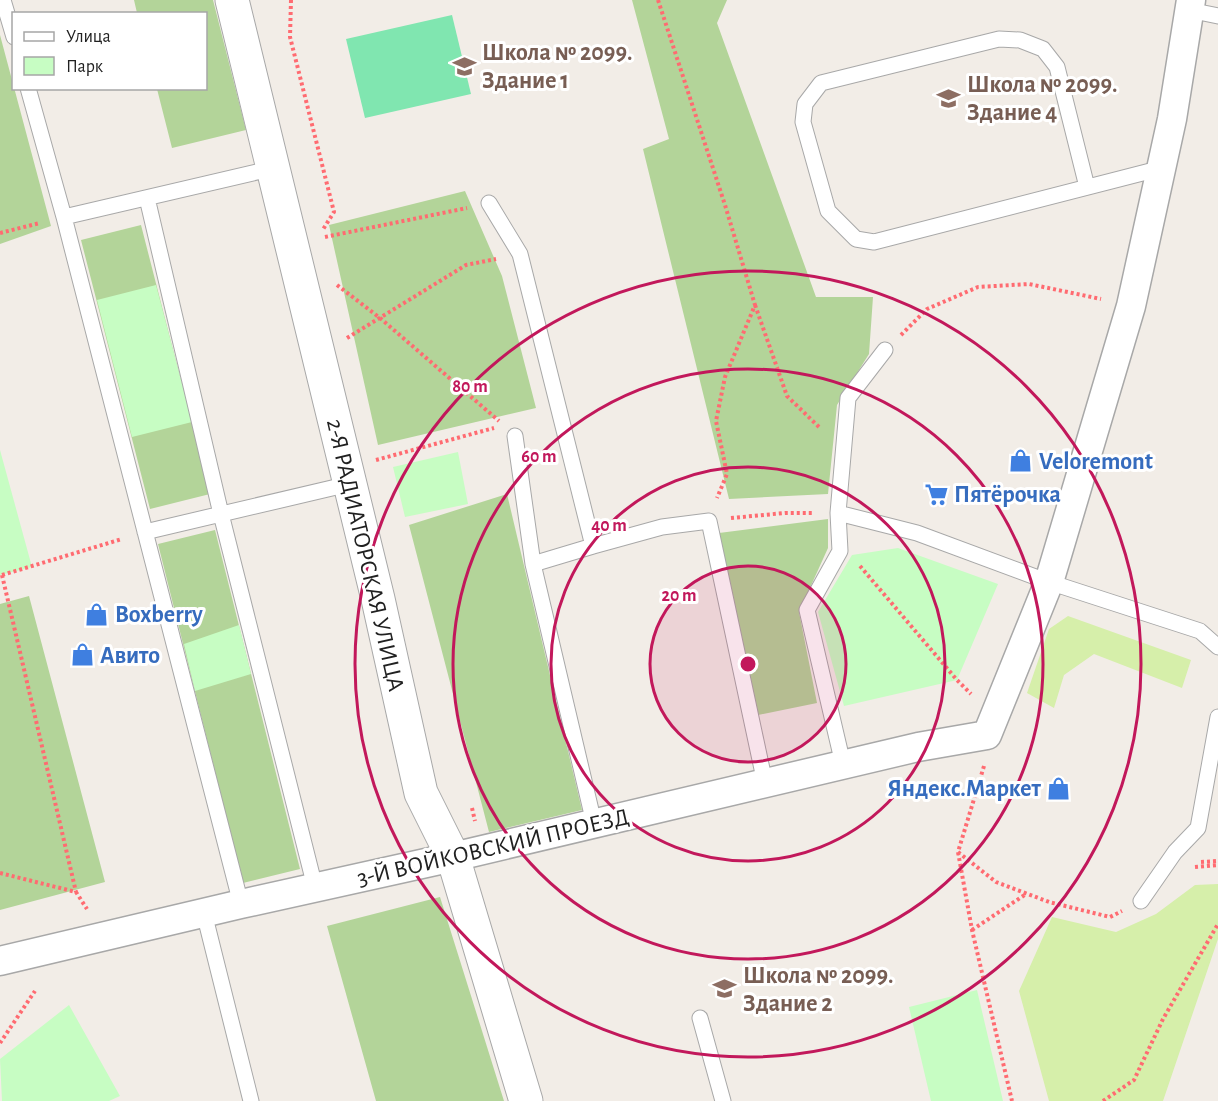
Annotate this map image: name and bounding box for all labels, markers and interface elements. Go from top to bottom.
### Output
legend [12,12,207,90]
text: Улица [66,28,111,46]
place label: Школа № 2099. Здание 1 [482,41,632,93]
school or university icon: Школа № 2099. Здание 1 [451,53,477,79]
text: Парк [66,58,104,76]
place label: Школа № 2099. Здание 4 [967,73,1117,125]
school or university icon: Школа № 2099. Здание 4 [936,85,962,111]
text: 80 m [452,378,488,396]
street label: 2-Я РАДИАТОРСКАЯ УЛИЦА [322,417,408,694]
text: 60 m [521,448,557,466]
shop icon: Veloremont [1008,448,1034,474]
place label: Veloremont [1039,450,1153,474]
supermarket icon: Пятёрочка [923,481,949,507]
place label: Пятёрочка [954,483,1061,507]
text: 40 m [591,517,627,535]
text: 20 m [661,587,697,605]
shop icon: Boxberry [84,601,110,627]
place label: Boxberry [115,603,203,627]
shop icon: Авито [69,642,95,668]
place label: Авито [100,644,160,668]
centre of rings [738,654,758,674]
shop icon: Яндекс.Маркет [1046,775,1072,801]
place label: Яндекс.Маркет [887,777,1042,801]
street label: 3-Й ВОЙКОВСКИЙ ПРОЕЗД [355,805,631,891]
place label: Школа № 2099. Здание 2 [743,964,893,1016]
school or university icon: Школа № 2099. Здание 2 [712,976,738,1002]

